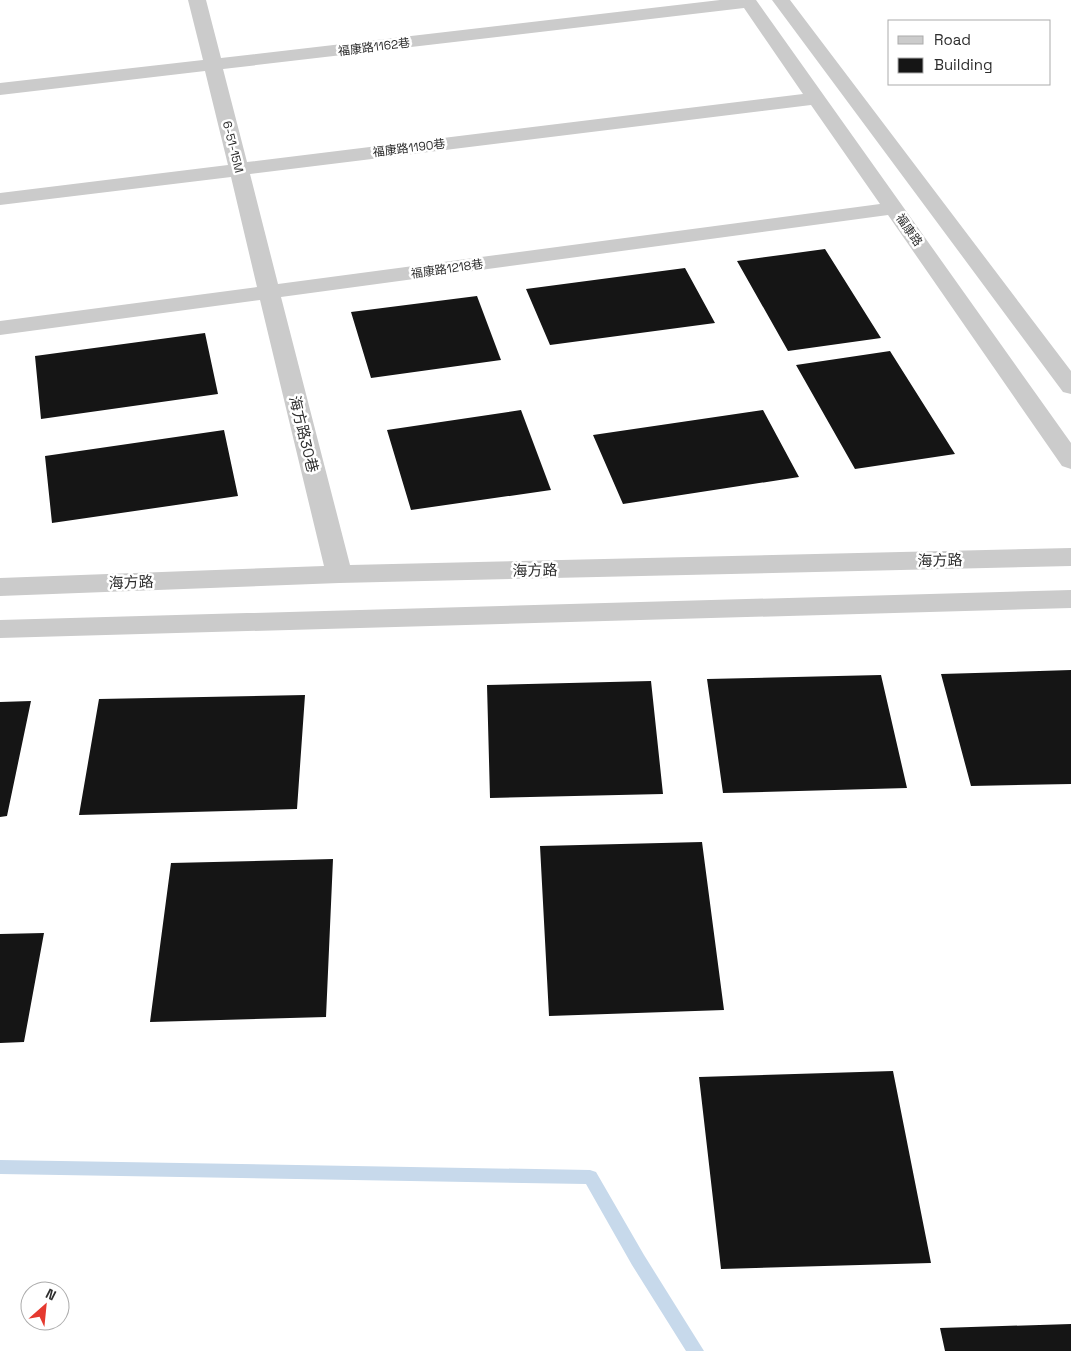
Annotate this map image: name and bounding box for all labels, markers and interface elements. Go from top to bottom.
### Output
legend [888,20,1051,85]
text: Road [934,30,971,49]
street label: 福康路1162巷 [337,35,411,59]
text: Building [934,55,993,74]
street label: 6-51-15M [219,119,247,175]
street label: 福康路1190巷 [372,136,446,160]
street label: 福康路 [892,211,926,249]
street label: 福康路1218巷 [410,256,484,282]
street label: 海方路30巷 [285,394,323,474]
street label: 海方路 [917,550,963,570]
street label: 海方路 [512,560,558,580]
street label: 海方路 [108,572,154,592]
north arrow [20,1281,70,1331]
text: N [43,1284,59,1305]

